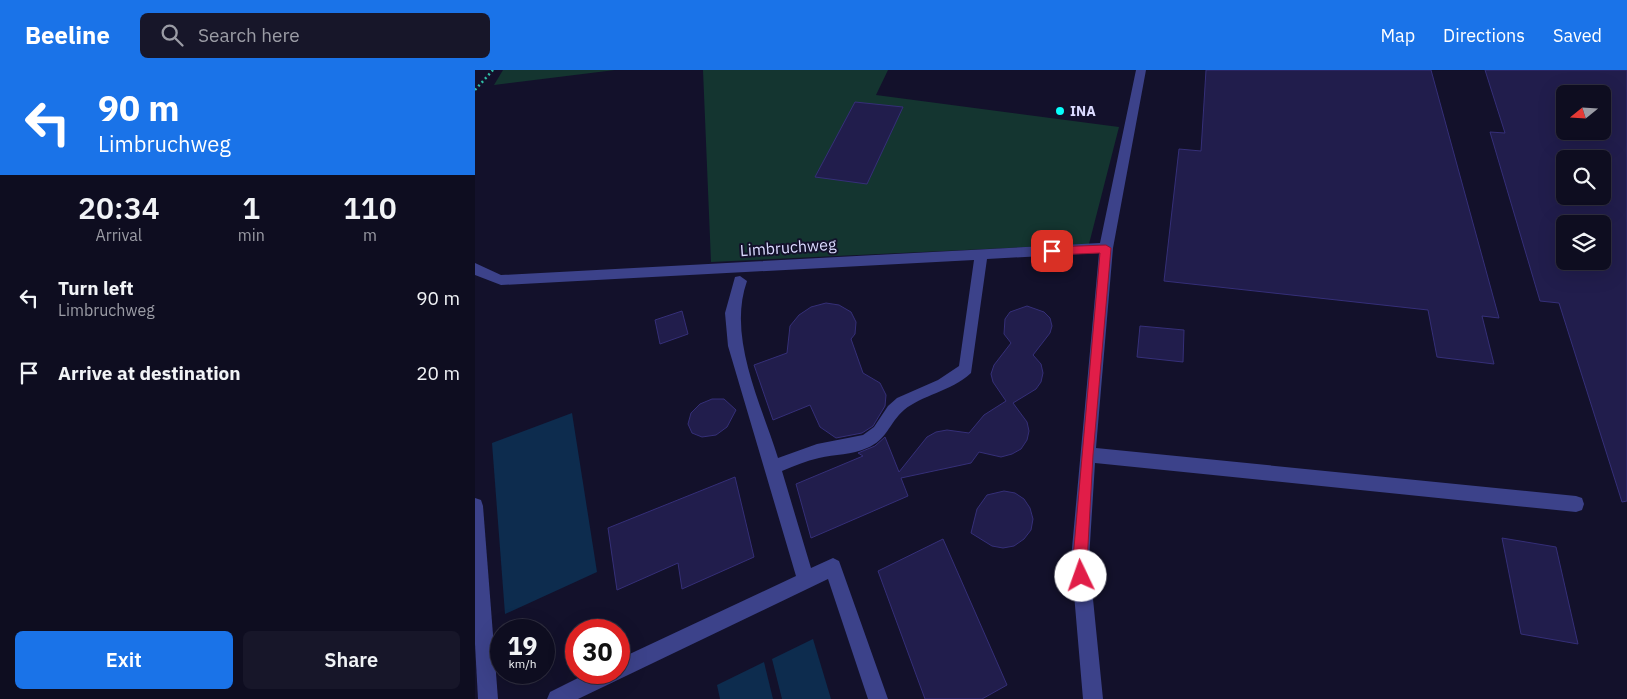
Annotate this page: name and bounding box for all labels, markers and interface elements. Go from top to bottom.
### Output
search box [140,13,490,58]
text: Beeline [25,19,110,51]
icon: search [158,21,186,49]
text: Search here [198,23,300,47]
text: Map [1380,24,1415,47]
text: Directions [1443,24,1525,47]
text: Saved [1553,24,1602,47]
text: 90 m [98,85,180,131]
north arrow [1556,85,1611,140]
map controls [1556,85,1611,270]
icon: left [15,90,80,155]
place label: INA [1070,102,1096,120]
marker: INA [1054,105,1066,117]
text: Limbruchweg [98,129,231,158]
button: search [1556,150,1611,205]
text: 20:34 [78,188,160,227]
text: 1 [242,188,260,227]
text: 110 [343,188,397,227]
button: layers [1556,215,1611,270]
text: Arrival [96,225,142,245]
text: min [238,225,265,245]
text: m [363,225,377,245]
pin [1031,230,1073,272]
street label: Limbruchweg [739,234,837,260]
icon: arrive [1038,237,1066,265]
text: Turn left [58,276,134,300]
icon: left [15,284,43,312]
text: 90 m [416,286,460,310]
text: Limbruchweg [58,300,155,320]
icon: arrive [15,359,43,387]
text: Arrive at destination [58,361,241,385]
text: 20 m [416,361,460,385]
position arrow [1054,549,1106,601]
speed limit sign: 30 [565,619,630,684]
text: 19 [507,629,538,662]
button: Exit [15,631,233,689]
button: Share [243,631,460,689]
text: km/h [508,656,537,671]

